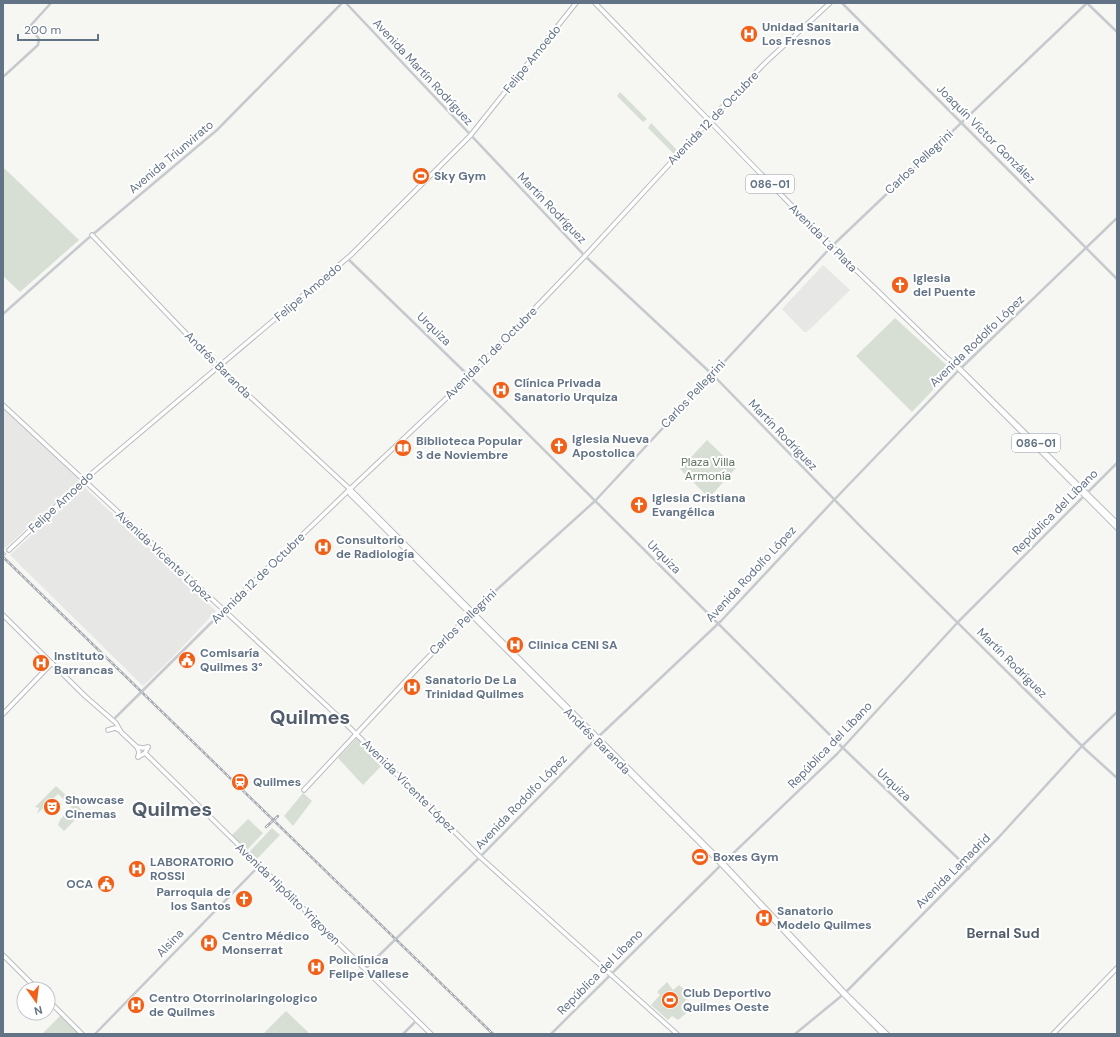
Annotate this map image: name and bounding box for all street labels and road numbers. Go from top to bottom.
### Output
street label: Avenida Martín Rodríguez [369,15,477,129]
street label: Felipe Amoedo [500,22,564,96]
street label: Avenida 12 de Octubre [664,67,762,168]
street label: Joaquín Víctor González [933,81,1039,187]
street label: Avenida Triunvirato [125,117,217,197]
street label: Carlos Pellegrini [881,126,957,198]
street label: Martín Rodríguez [514,169,590,247]
road number: 086-01 [746,175,794,193]
street label: Avenida La Plata [785,200,861,276]
street label: Felipe Amoedo [271,259,345,325]
street label: Avenida Rodolfo López [926,292,1028,390]
street label: Avenida 12 de Octubre [441,303,541,403]
street label: Urquiza [414,309,454,349]
street label: Andrés Baranda [181,328,255,402]
street label: Carlos Pellegrini [657,356,729,432]
street label: Martín Rodríguez [745,396,821,474]
road number: 086-01 [1012,434,1060,452]
street label: República del Líbano [1009,466,1101,558]
street label: Felipe Amoedo [25,468,97,536]
street label: Avenida Vicente López [112,507,216,605]
street label: Avenida Rodolfo López [702,523,800,625]
street label: Avenida 12 de Octubre [208,529,309,627]
street label: Urquiza [644,537,684,577]
street label: Carlos Pellegrini [426,586,500,658]
street label: Martín Rodríguez [973,624,1051,702]
street label: República del Líbano [784,698,876,792]
street label: Andrés Baranda [560,704,634,778]
street label: Avenida Vicente López [359,736,459,836]
street label: Avenida Rodolfo López [472,751,570,853]
street label: Urquiza [873,765,915,805]
street label: Avenida Lamadrid [912,830,994,912]
street label: Avenida Hipólito Yrigoyen [232,840,344,948]
street label: Alsina [153,926,187,960]
street label: República del Líbano [554,926,646,1018]

